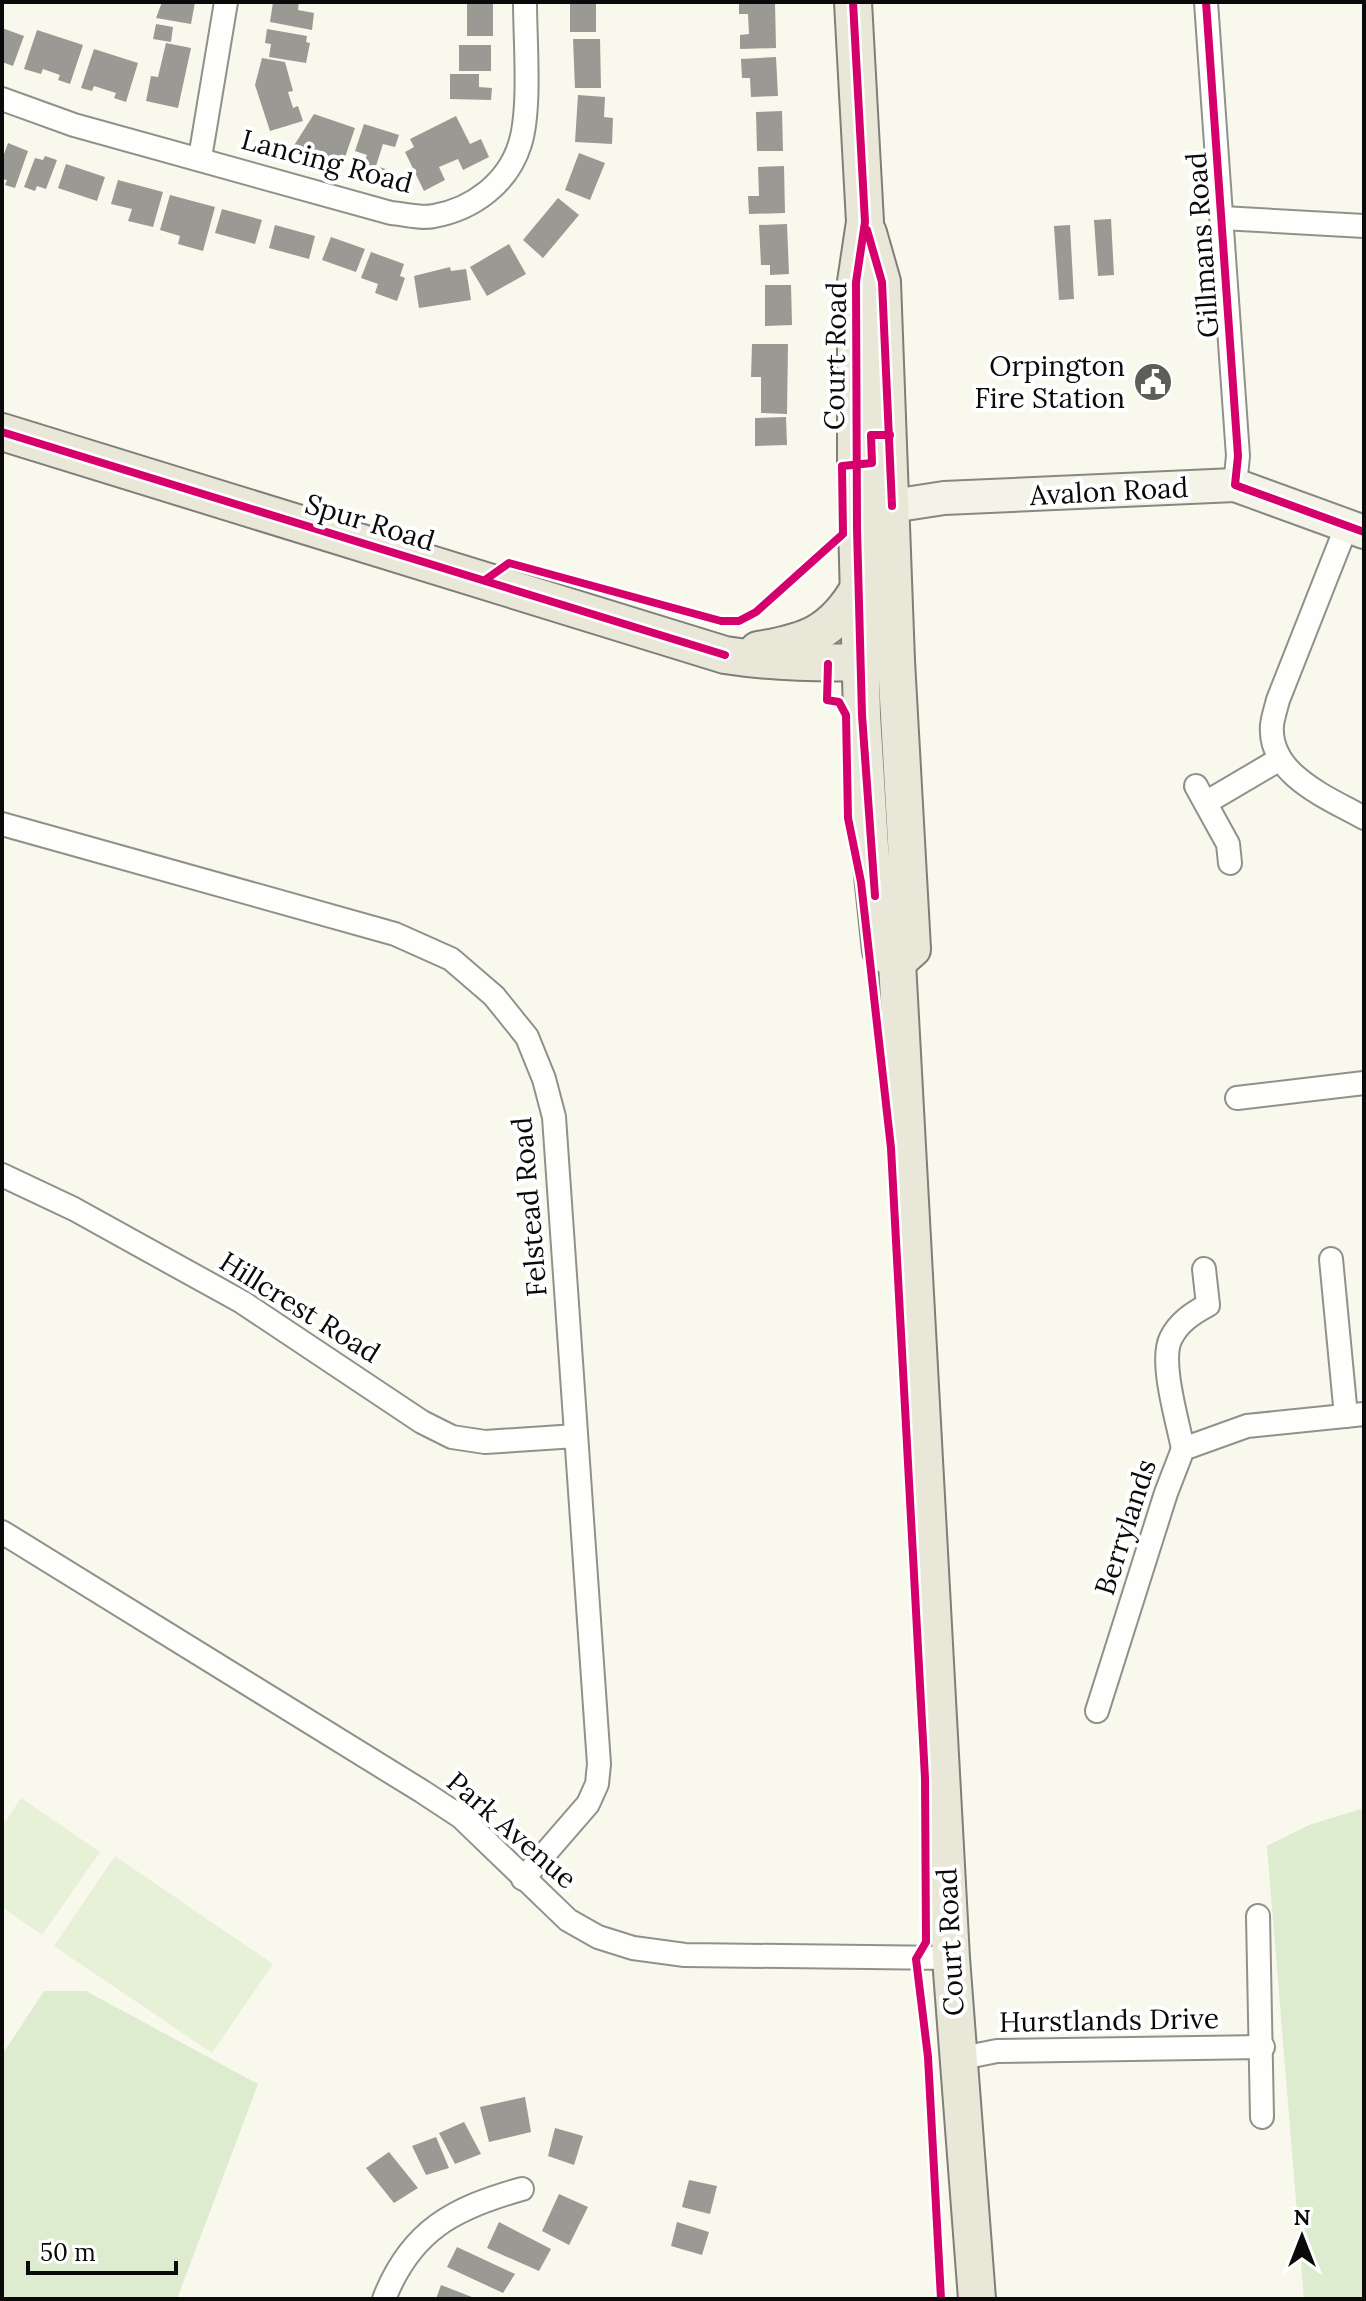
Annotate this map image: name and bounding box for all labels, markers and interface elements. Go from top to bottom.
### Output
street label: Lancing Road [237,121,417,201]
street label: Gillmans Road [1178,151,1226,339]
street label: Court Road [816,282,854,430]
place label: Orpington Fire Station [975,348,1125,416]
public building icon: Orpington Fire Station [1132,361,1174,403]
street label: Avalon Road [1028,469,1189,513]
street label: Spur Road [301,485,439,559]
street label: Felstead Road [503,1116,555,1298]
street label: Hillcrest Road [213,1243,387,1371]
street label: Berrylands [1086,1455,1164,1599]
street label: Park Avenue [440,1764,584,1896]
street label: Court Road [928,1867,972,2017]
street label: Hurstlands Drive [999,2000,1219,2040]
north arrow [1262,2197,1342,2277]
text: N [1293,2203,1311,2231]
scale bar [28,2225,176,2275]
text: 50 m [40,2237,96,2268]

